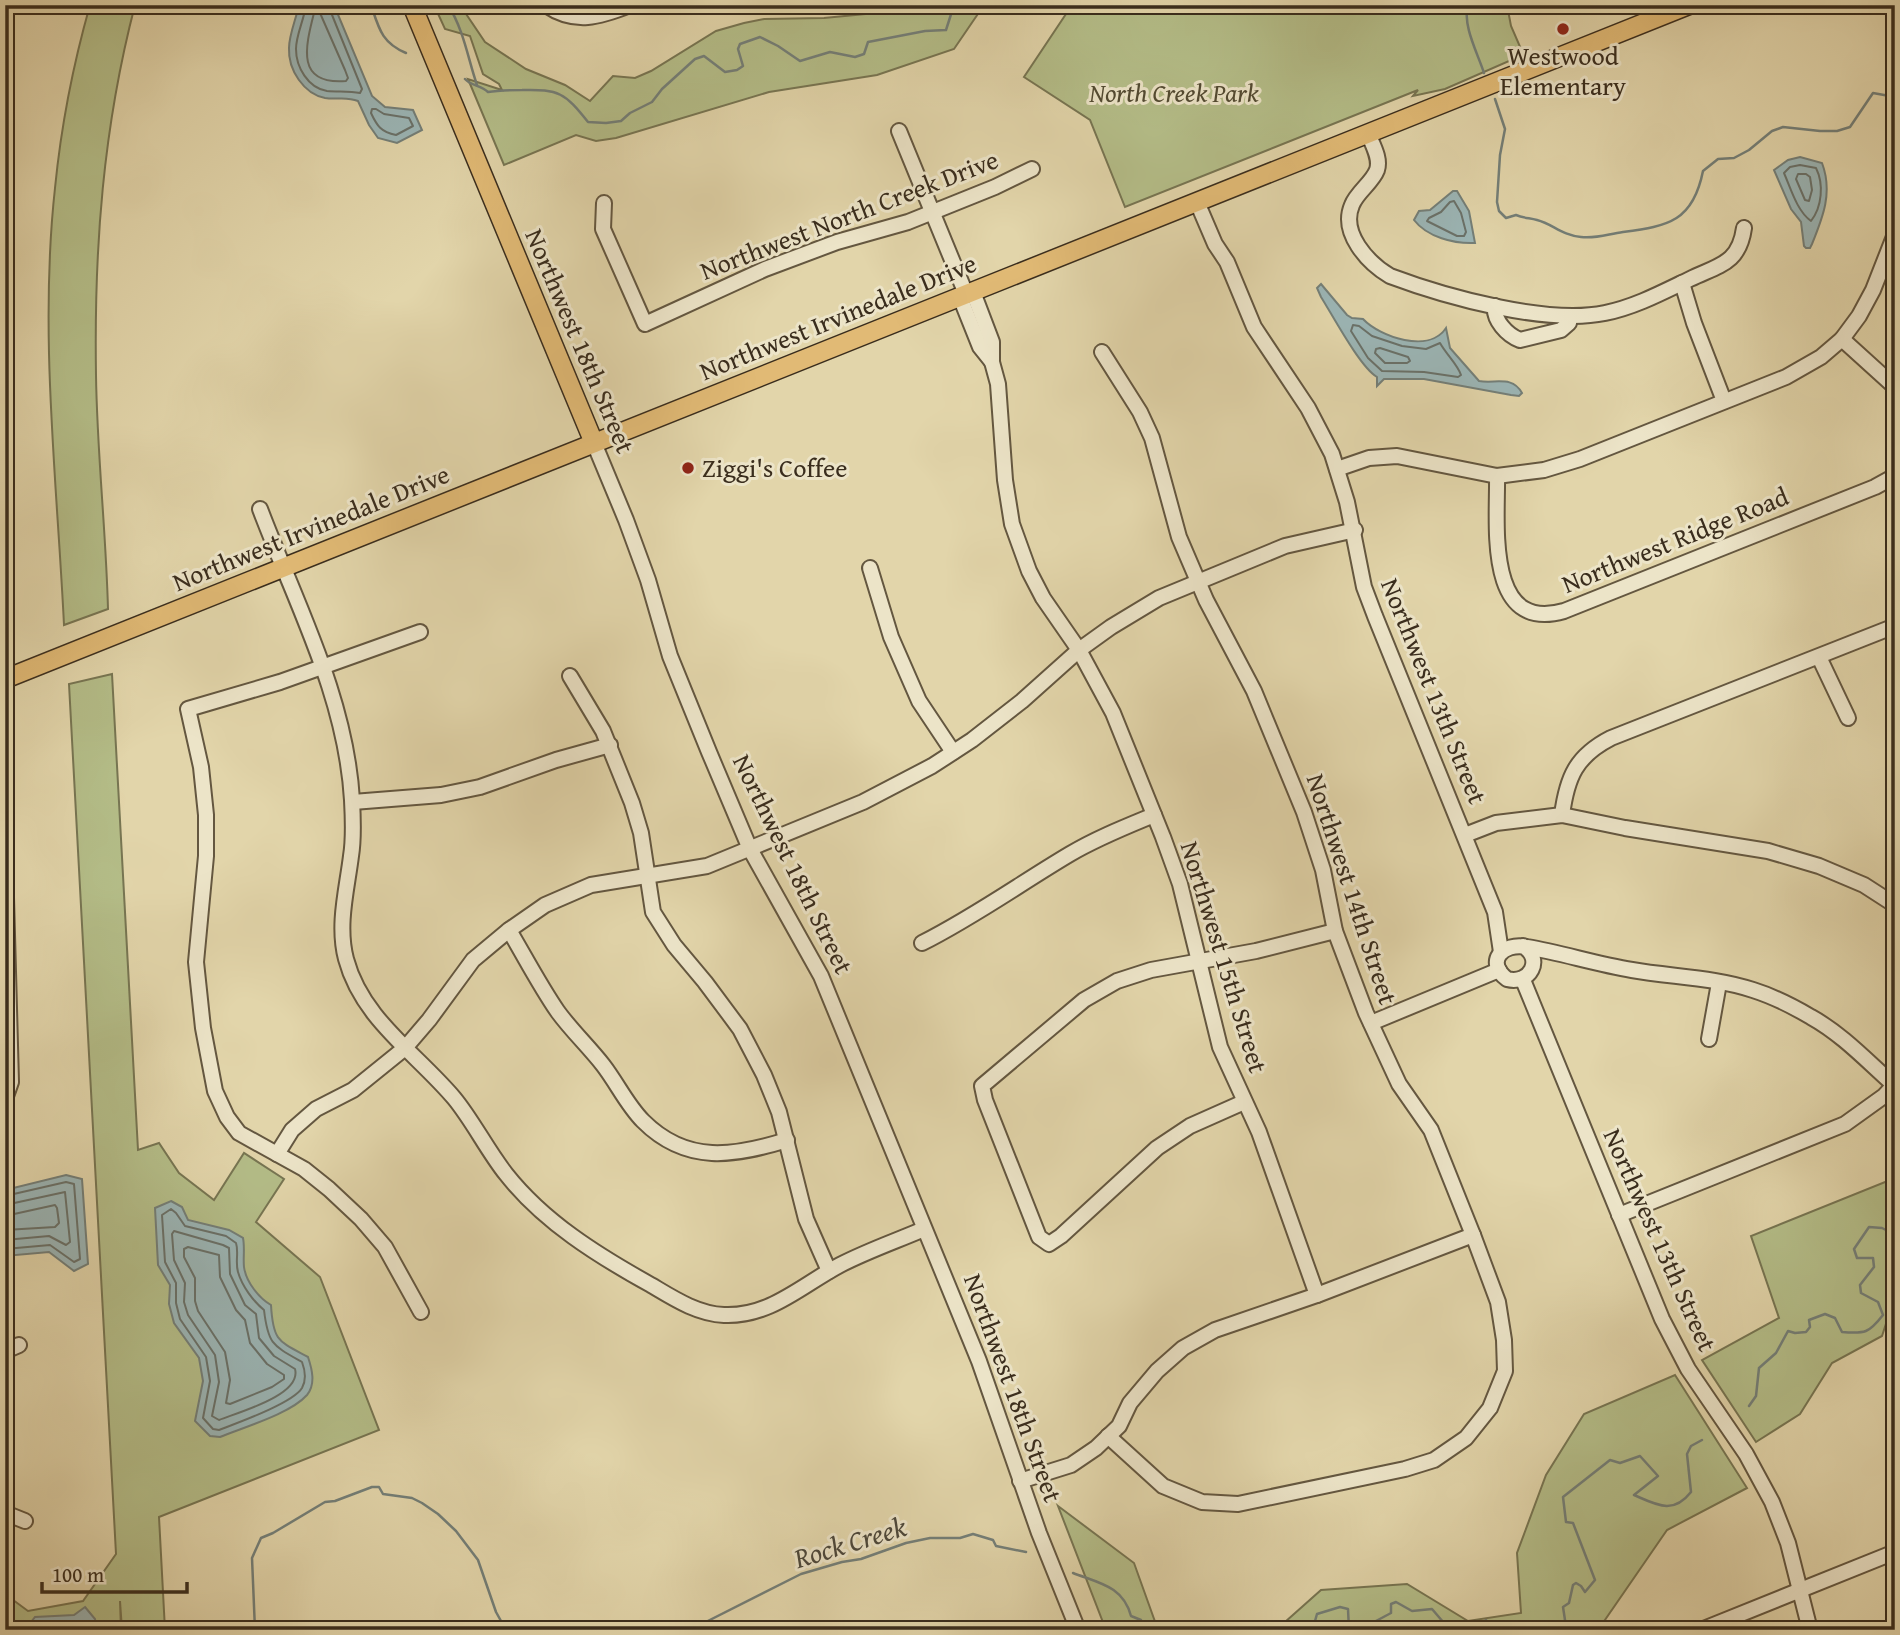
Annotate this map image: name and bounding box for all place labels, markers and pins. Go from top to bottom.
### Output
marker: Westwood Elementary [1555,21,1571,37]
place label: Westwood Elementary [1500,36,1626,105]
place label: Ziggi's Coffee [702,448,847,487]
marker: Ziggi's Coffee [680,460,696,476]

